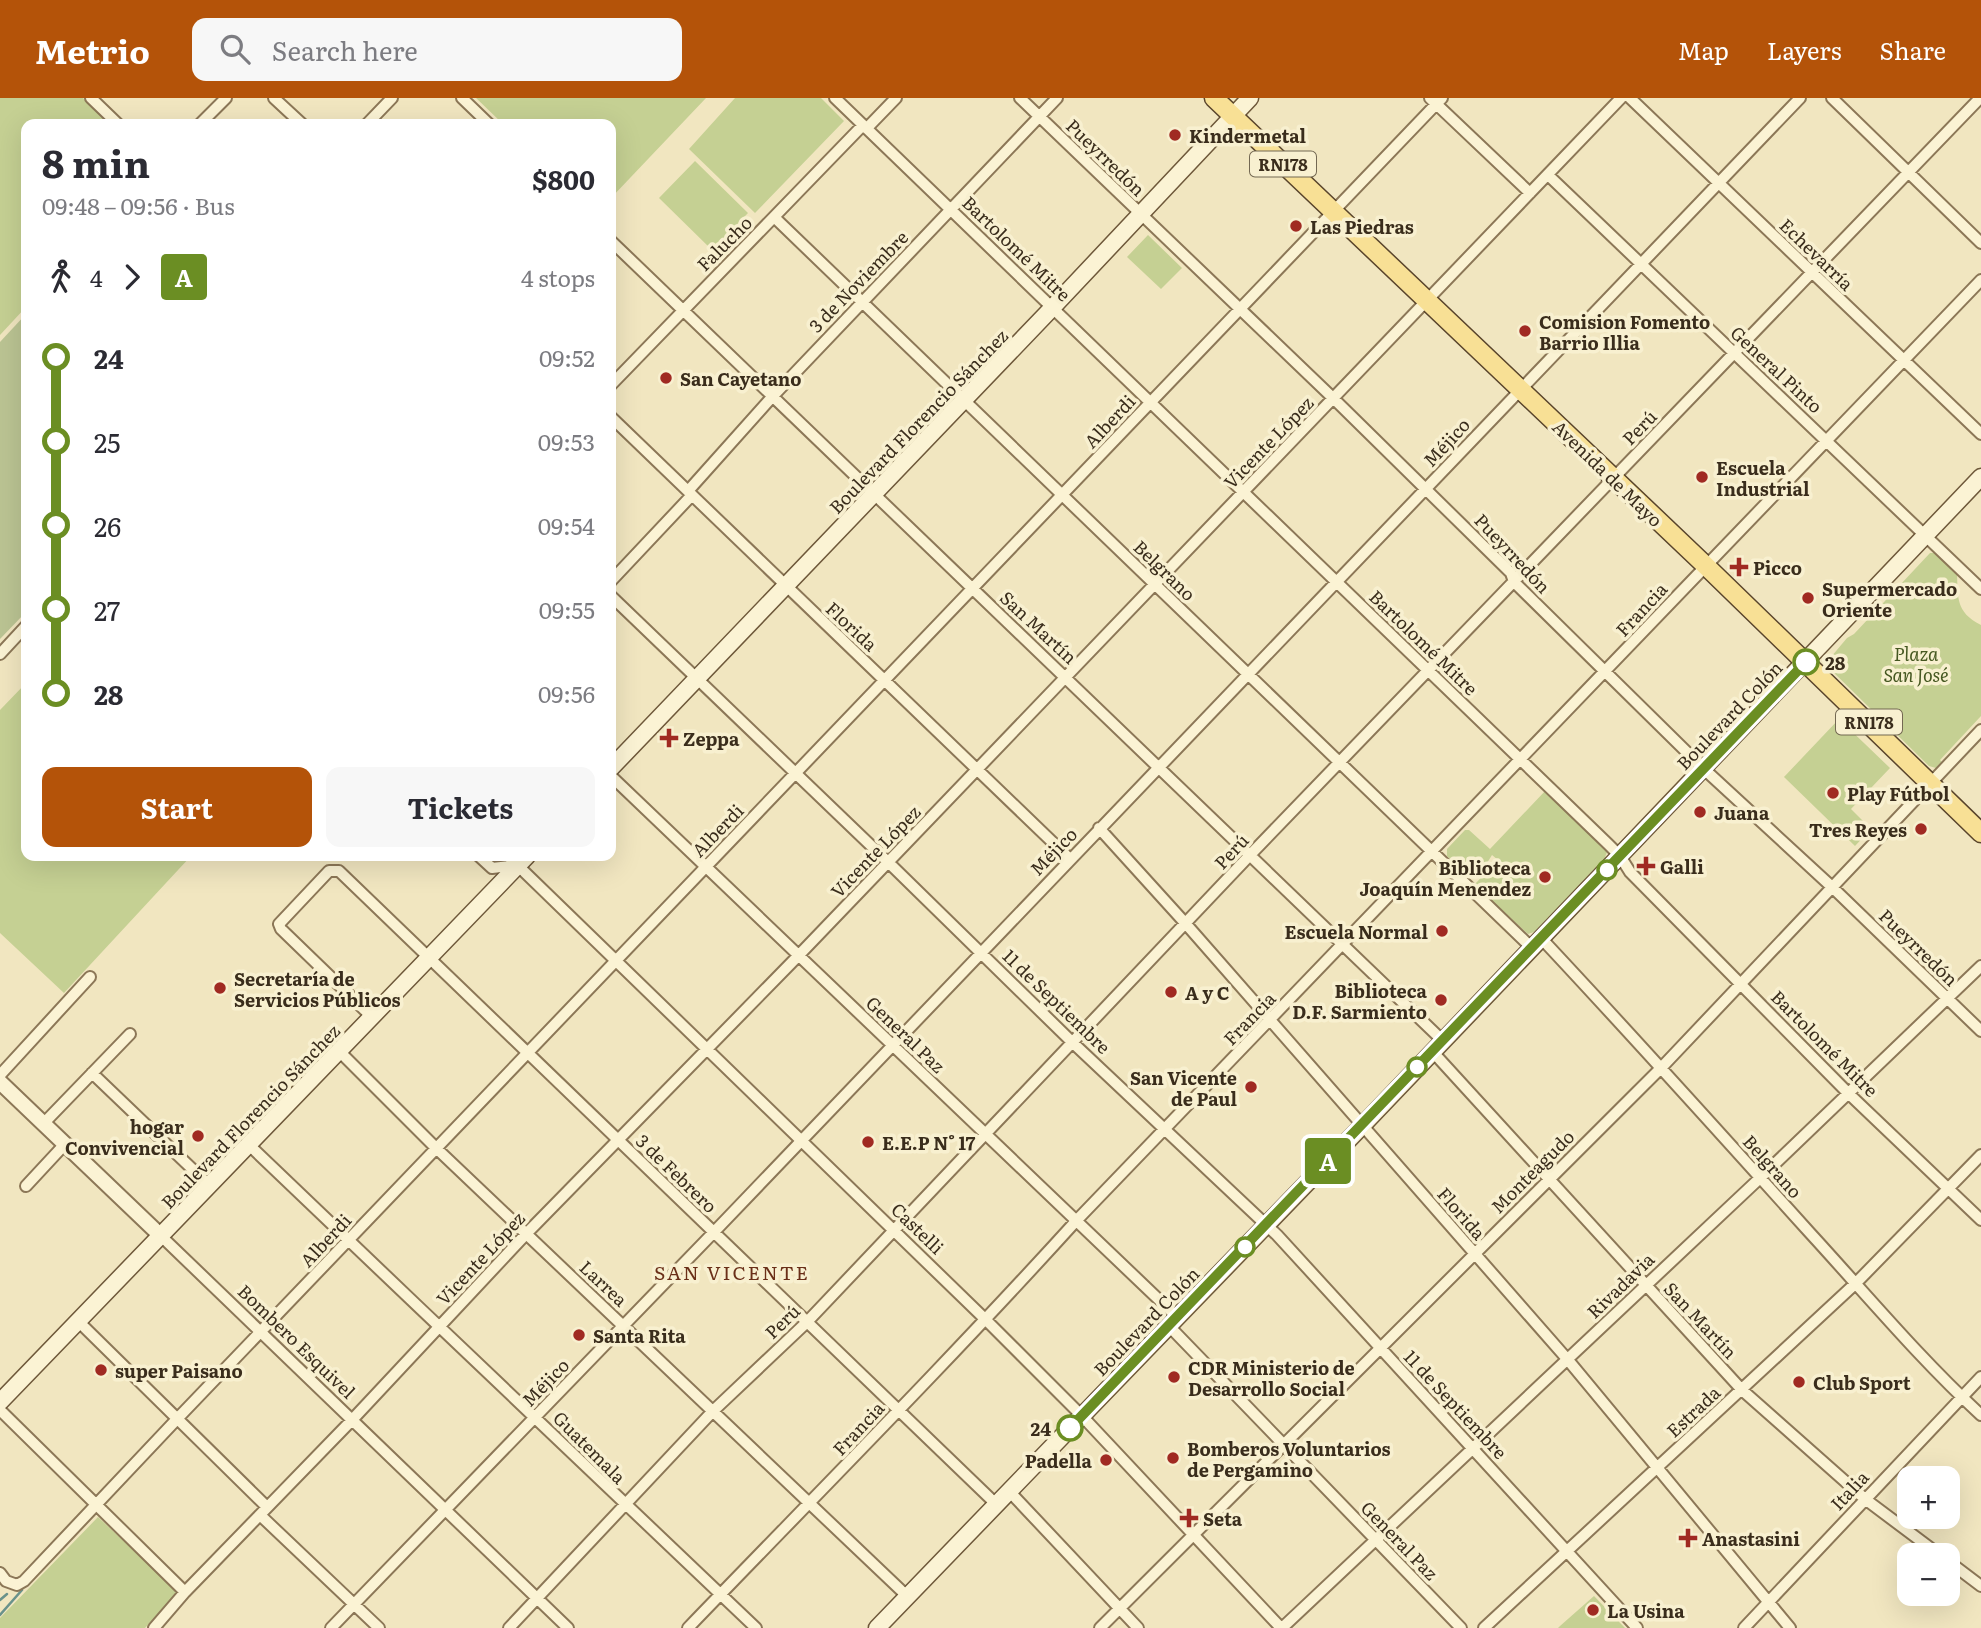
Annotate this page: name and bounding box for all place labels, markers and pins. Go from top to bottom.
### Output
place label: Kindermetal [1189,122,1307,149]
marker: Kindermetal [1167,127,1183,143]
place label: Las Piedras [1310,213,1414,240]
marker: Las Piedras [1288,218,1304,234]
place label: Comision Fomento Barrio Illia [1539,308,1710,356]
marker: Comision Fomento Barrio Illia [1517,323,1533,339]
place label: San Cayetano [680,365,802,392]
marker: San Cayetano [658,370,674,386]
place label: Escuela Industrial [1716,454,1810,502]
marker: Escuela Industrial [1694,469,1710,485]
place label: Picco [1753,554,1802,581]
marker: Picco [1731,559,1747,575]
place label: Supermercado Oriente [1822,575,1957,623]
marker: Supermercado Oriente [1800,590,1816,606]
marker: 28 [1793,649,1819,675]
place label: 28 [1825,649,1846,676]
place label: Zeppa [683,725,740,752]
marker: Zeppa [661,730,677,746]
place label: Play Fútbol [1847,780,1950,807]
marker: Play Fútbol [1825,785,1841,801]
place label: Juana [1714,799,1770,826]
marker: Juana [1692,804,1708,820]
place label: Tres Reyes [1809,816,1907,843]
marker: Tres Reyes [1913,821,1929,837]
place label: Galli [1660,853,1704,880]
place label: Biblioteca Joaquín Menendez [1360,854,1532,902]
marker: Galli [1638,858,1654,874]
unlabelled marker [1597,860,1617,880]
marker: Biblioteca Joaquín Menendez [1537,869,1553,885]
place label: Escuela Normal [1285,918,1428,945]
marker: Escuela Normal [1434,923,1450,939]
place label: Secretaría de Servicios Públicos [234,965,401,1013]
place label: Biblioteca D.F. Sarmiento [1292,977,1428,1025]
place label: A y C [1185,979,1230,1006]
marker: Secretaría de Servicios Públicos [212,980,228,996]
marker: A y C [1163,984,1179,1000]
marker: Biblioteca D.F. Sarmiento [1433,992,1449,1008]
unlabelled marker [1407,1057,1427,1077]
place label: San Vicente de Paul [1130,1064,1237,1112]
marker: San Vicente de Paul [1243,1079,1259,1095]
place label: hogar Convivencial [65,1113,184,1161]
marker: hogar Convivencial [190,1128,206,1144]
place label: E.E.P N° 17 [882,1129,975,1156]
marker: E.E.P N° 17 [860,1134,876,1150]
unlabelled marker [1235,1237,1255,1257]
place label: Santa Rita [593,1322,686,1349]
marker: Santa Rita [571,1327,587,1343]
place label: CDR Ministerio de Desarrollo Social [1188,1354,1355,1402]
place label: super Paisano [115,1357,243,1384]
marker: super Paisano [93,1362,109,1378]
marker: CDR Ministerio de Desarrollo Social [1166,1369,1182,1385]
place label: Club Sport [1813,1369,1911,1396]
marker: Club Sport [1791,1374,1807,1390]
place label: 24 [1030,1415,1051,1442]
marker: 24 [1057,1415,1083,1441]
place label: Bomberos Voluntarios de Pergamino [1187,1435,1391,1483]
place label: Padella [1025,1447,1093,1474]
marker: Bomberos Voluntarios de Pergamino [1165,1450,1181,1466]
marker: Padella [1098,1452,1114,1468]
place label: Seta [1203,1505,1243,1532]
marker: Seta [1181,1510,1197,1526]
place label: Anastasini [1702,1525,1800,1552]
marker: Anastasini [1680,1530,1696,1546]
place label: La Usina [1607,1597,1685,1624]
marker: La Usina [1585,1602,1601,1618]

